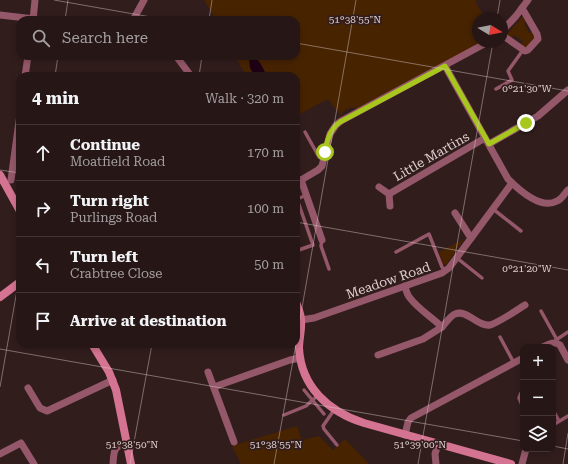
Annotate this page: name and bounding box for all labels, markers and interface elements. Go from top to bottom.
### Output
north arrow [472,12,508,48]
text: 51°38'55"N [329,14,381,25]
search box [16,16,300,60]
icon: search [30,27,52,49]
text: Search here [62,29,148,47]
text: 0°21'30"W [502,83,553,94]
text: 4 min [32,88,79,108]
text: Walk · 320 m [205,91,284,106]
route end [517,114,535,132]
street label: Little Martins [391,129,472,184]
text: Continue [70,136,140,154]
icon: ahead [32,142,54,164]
route start [316,143,334,161]
text: 170 m [247,145,284,160]
text: Moatfield Road [70,154,165,169]
text: Turn right [70,192,149,210]
icon: right [32,198,54,220]
text: 100 m [247,201,284,216]
text: Purlings Road [70,210,157,225]
text: Turn left [70,248,138,266]
icon: left [32,254,54,276]
text: 50 m [254,257,284,272]
street label: Meadow Road [344,259,433,302]
text: 0°21'20"W [502,263,553,274]
text: Crabtree Close [70,266,162,281]
icon: arrive [32,310,54,332]
text: Arrive at destination [70,312,226,330]
map controls [520,344,556,452]
button: + [520,344,556,380]
button: − [520,380,556,416]
button: layers [520,416,556,452]
text: 51°38'50"N [106,439,158,450]
text: 51°38'55"N [250,439,302,450]
text: 51°39'00"N [394,439,446,450]

